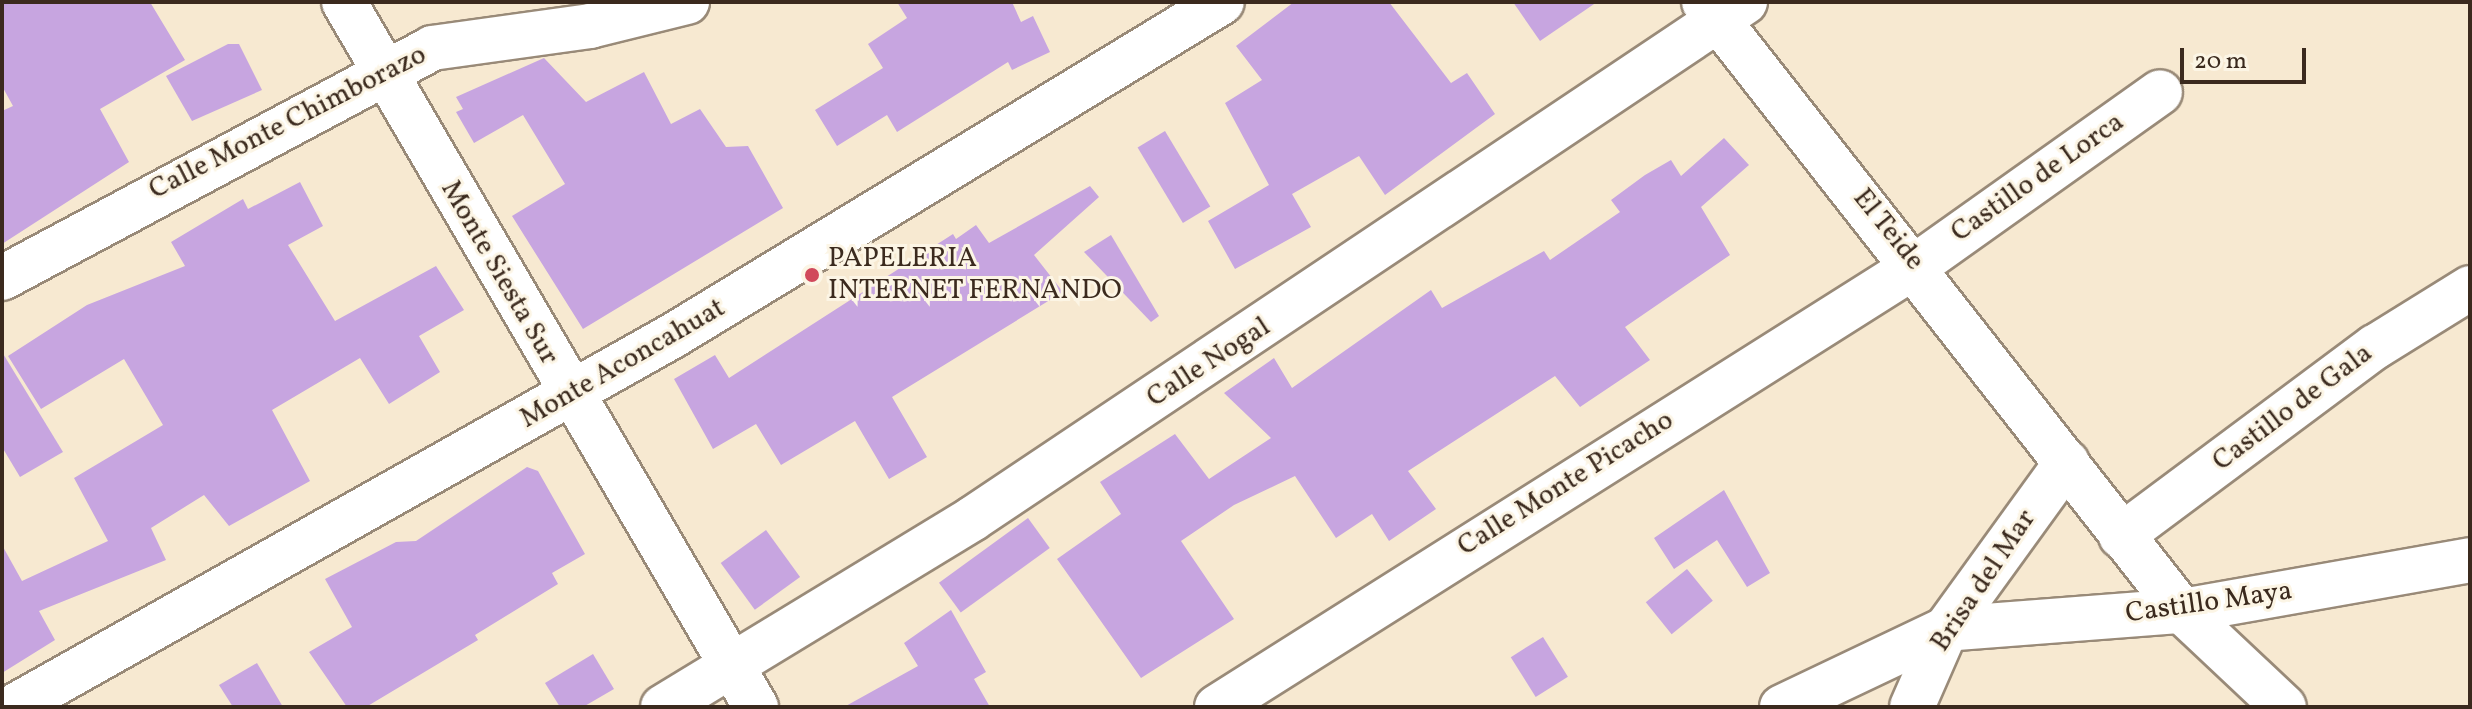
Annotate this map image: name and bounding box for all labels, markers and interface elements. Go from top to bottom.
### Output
scale bar [2184,32,2310,82]
street label: Calle Monte Chimborazo [144,38,432,208]
text: 20 m [2194,45,2247,79]
street label: Castillo de Lorca [1945,106,2131,250]
street label: Monte Siesta Sur [433,175,565,371]
street label: El Teide [1845,182,1931,278]
place label: PAPELERIA INTERNET FERNANDO [828,242,1123,308]
marker: PAPELERIA INTERNET FERNANDO [803,266,821,284]
street label: Monte Aconcahuat [515,292,731,436]
street label: Calle Nogal [1141,311,1277,415]
street label: Castillo de Gala [2207,337,2379,479]
street label: Calle Monte Picacho [1452,404,1680,564]
street label: Brisa del Mar [1924,504,2044,658]
street label: Castillo Maya [2123,575,2295,631]

